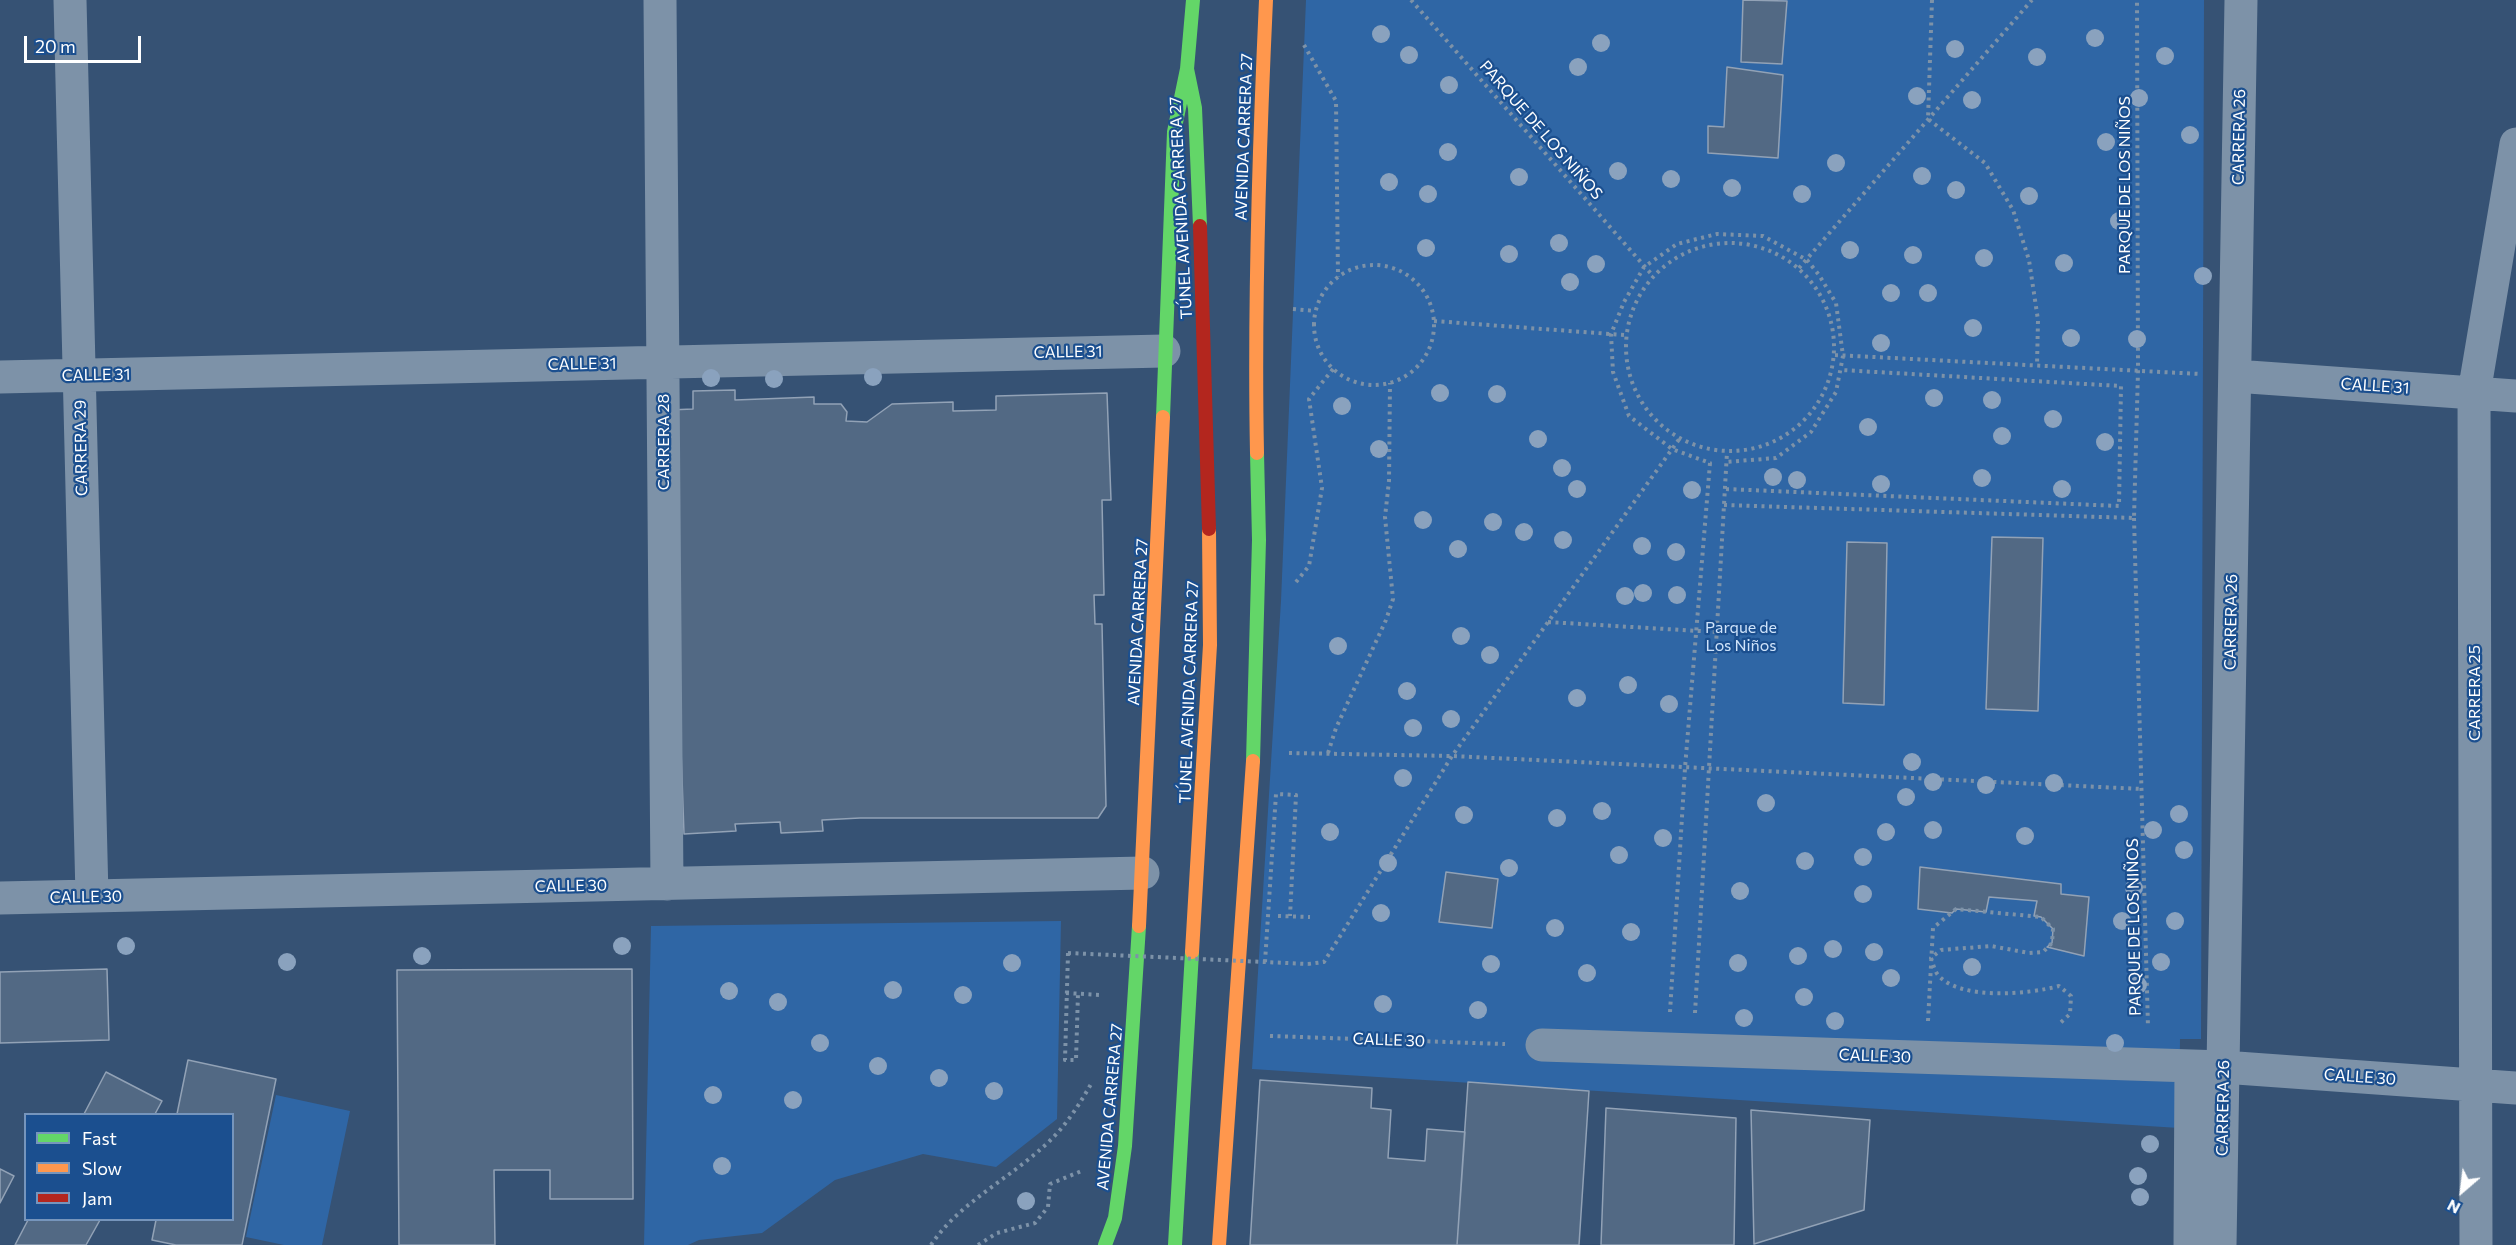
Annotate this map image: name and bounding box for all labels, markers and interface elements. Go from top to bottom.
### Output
scale bar [27,24,144,62]
text: 20 m [35,35,76,57]
street label: AVENIDA CARRERA 27 [1231,53,1257,221]
street label: PARQUE DE LOS NIÑOS [1475,57,1607,203]
street label: CARRERA 26 [2229,89,2249,185]
street label: TÚNEL AVENIDA CARRERA 27 [1166,96,1196,320]
street label: PARQUE DE LOS NIÑOS [2115,96,2135,274]
street label: CALLE 31 [1033,342,1103,362]
street label: CALLE 31 [547,354,617,374]
street label: CALLE 31 [61,365,131,385]
street label: CALLE 31 [2340,374,2410,398]
street label: CARRERA 28 [654,394,674,490]
street label: CARRERA 29 [71,400,91,496]
street label: AVENIDA CARRERA 27 [1124,538,1152,706]
street label: CARRERA 26 [2221,574,2241,670]
street label: TÚNEL AVENIDA CARRERA 27 [1176,580,1202,804]
park label: Parque de Los Niños [1705,618,1777,656]
street label: CARRERA 25 [2465,645,2485,741]
street label: PARQUE DE LOS NIÑOS [2123,838,2145,1016]
street label: CALLE 30 [535,876,607,896]
street label: CALLE 30 [50,887,122,907]
street label: AVENIDA CARRERA 27 [1093,1023,1127,1191]
street label: CALLE 30 [1352,1029,1426,1051]
street label: CALLE 30 [1838,1045,1912,1067]
street label: CARRERA 26 [2213,1060,2233,1156]
street label: CALLE 30 [2323,1065,2397,1089]
legend [24,1113,234,1221]
text: Fast [82,1127,117,1149]
text: Slow [82,1157,122,1179]
north arrow [2432,1161,2492,1221]
text: Jam [82,1187,112,1209]
text: N [2444,1196,2463,1219]

